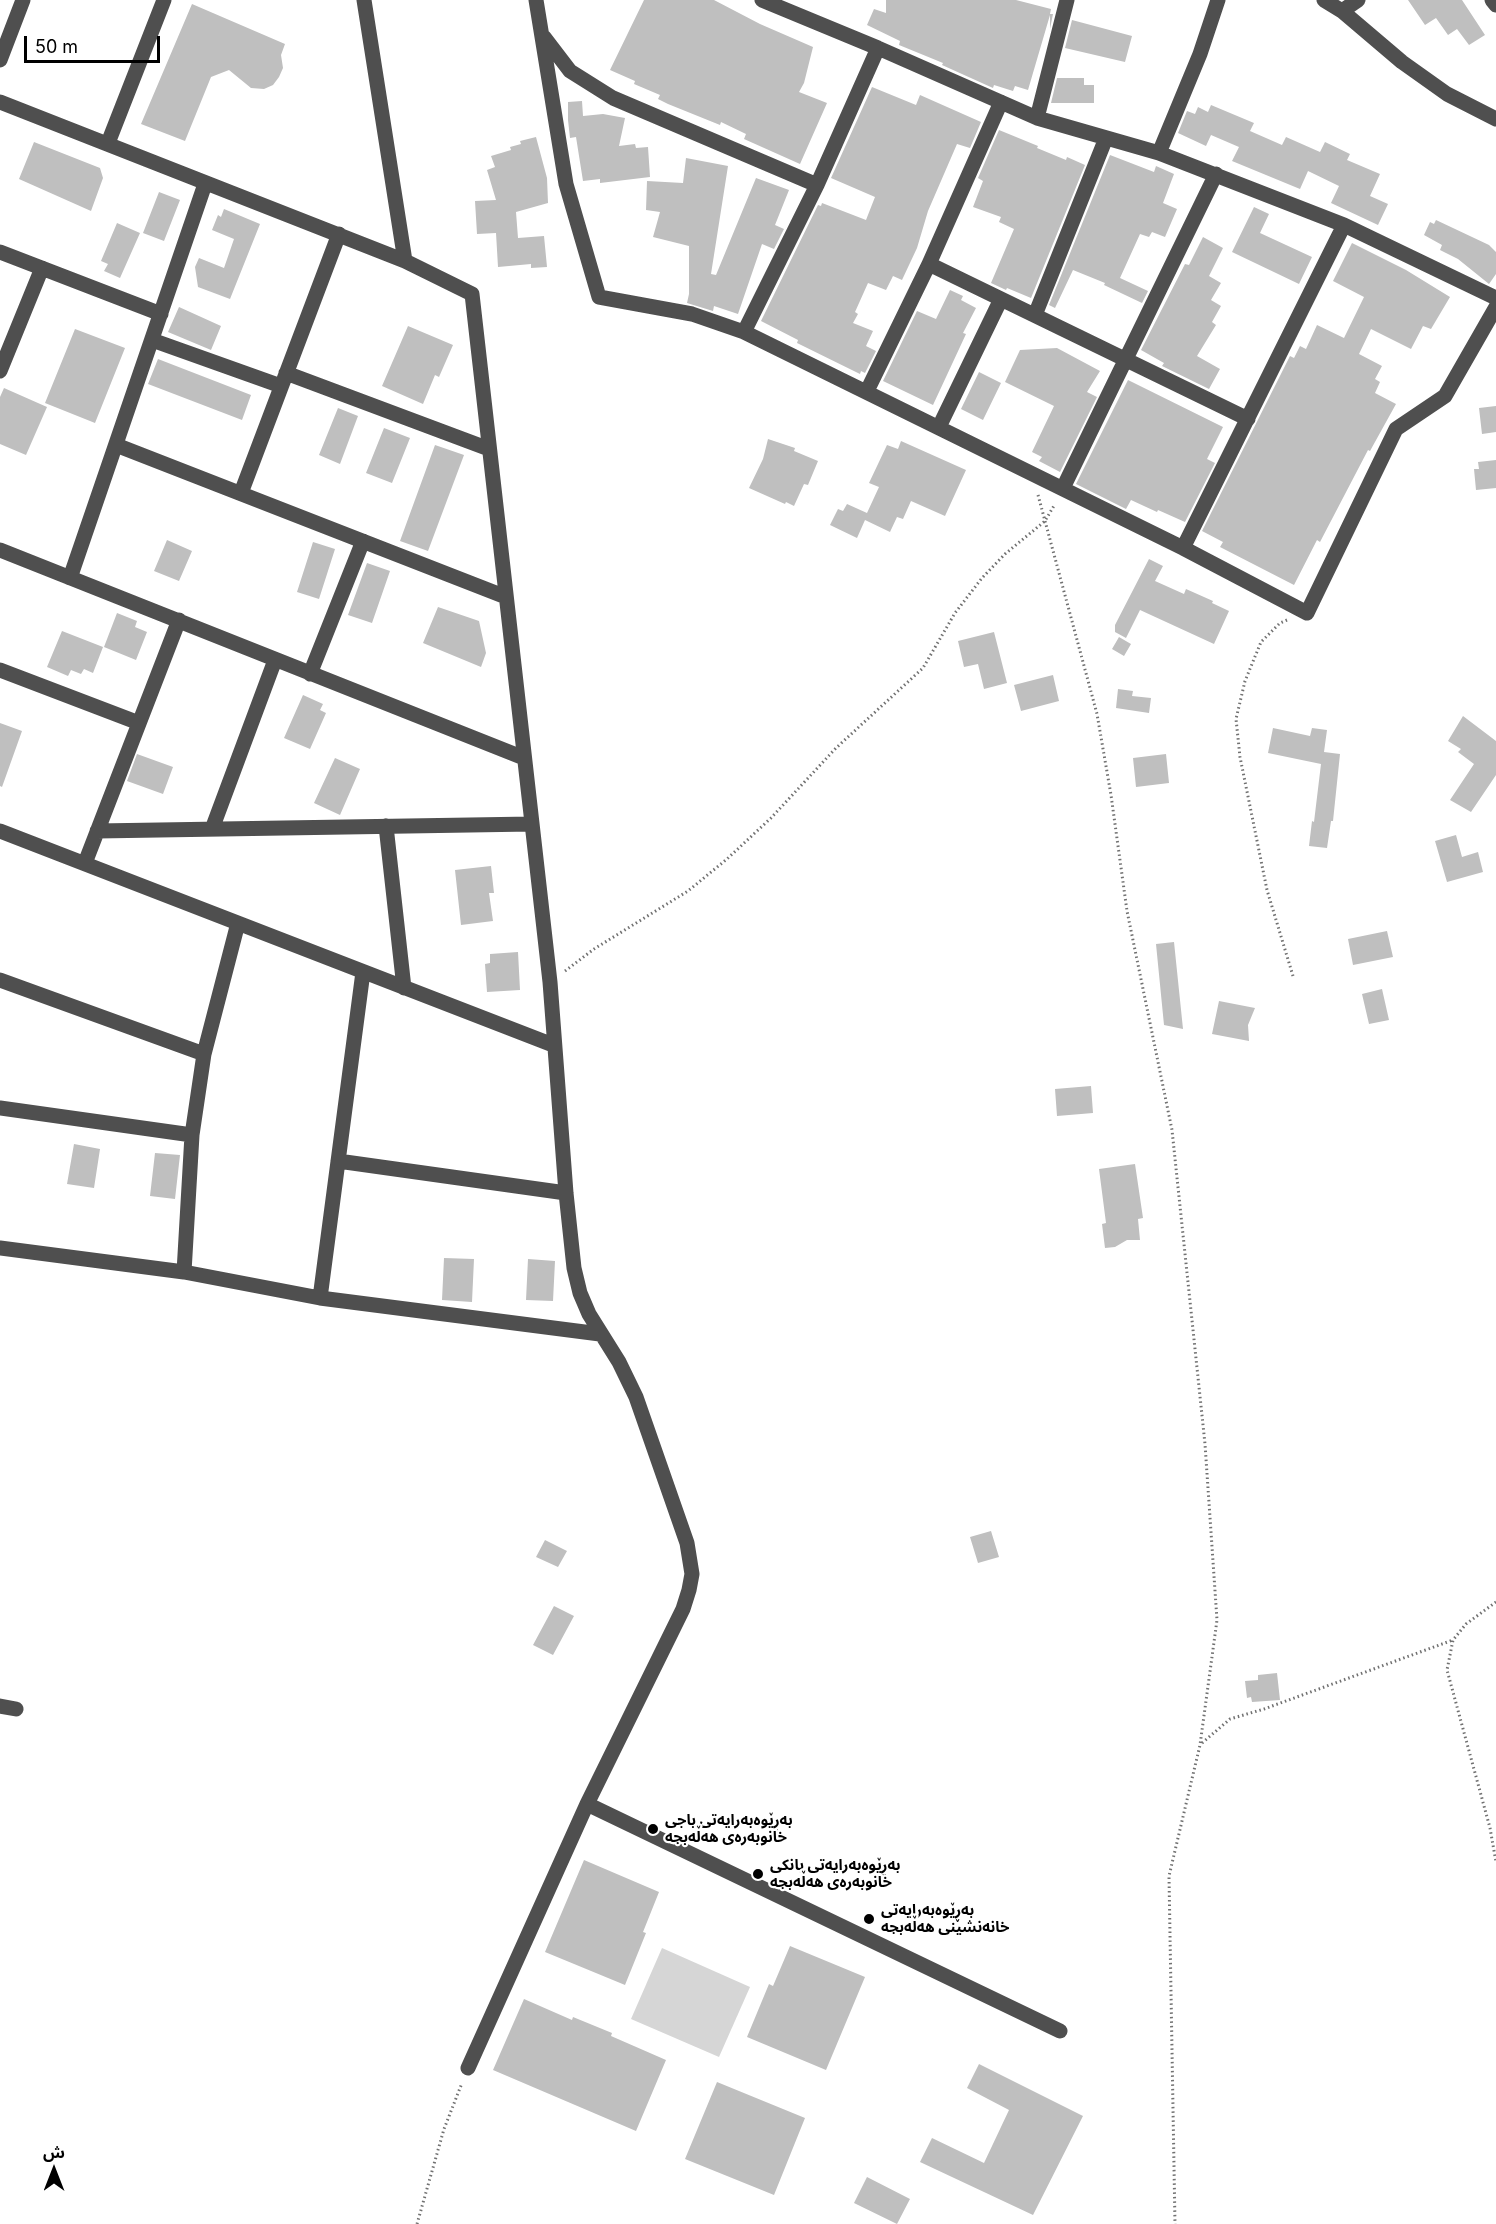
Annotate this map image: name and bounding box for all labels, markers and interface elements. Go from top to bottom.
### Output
scale bar [27,24,164,62]
text: 50 m [35,36,78,57]
place label: بەڕێوەبەرایەتی باجی خانوبەرەی هەڵەبجە [665,1811,793,1846]
marker: بەڕێوەبەرایەتی باجی خانوبەرەی هەڵەبجە [646,1822,660,1836]
place label: بەڕێوەبەرایەتی بانکی خانوبەرەی هەڵەبجە [770,1856,901,1891]
marker: بەڕێوەبەرایەتی بانکی خانوبەرەی هەڵەبجە [751,1867,765,1881]
place label: بەڕێوەبەرایەتی خانەنشینی هەڵەبجە [881,1901,1009,1936]
marker: بەڕێوەبەرایەتی خانەنشینی هەڵەبجە [862,1912,876,1926]
north arrow [24,2140,84,2200]
text: ش [43,2142,65,2162]

